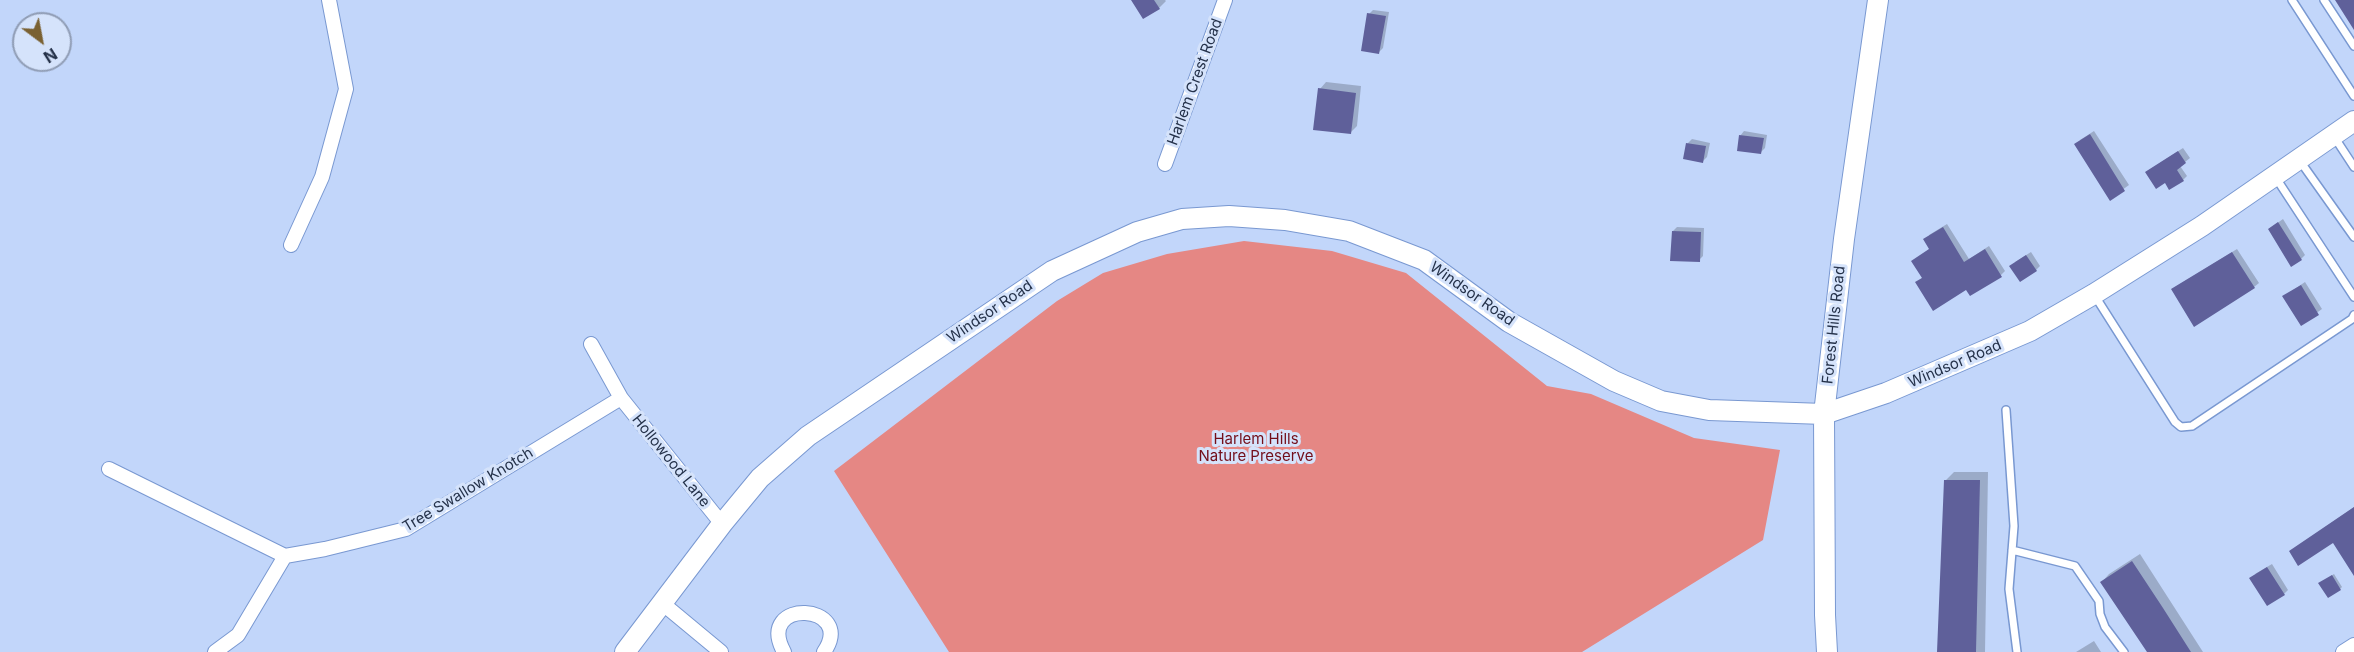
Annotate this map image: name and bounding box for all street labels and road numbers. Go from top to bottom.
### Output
street label: Harlem Crest Road [1164,16,1226,148]
street label: Windsor Road [1426,258,1518,330]
street label: Forest Hills Road [1819,265,1849,385]
street label: Windsor Road [944,277,1036,347]
street label: Windsor Road [1906,336,2004,392]
street label: Hollowood Lane [628,411,714,511]
street label: Tree Swallow Knotch [400,444,536,536]

